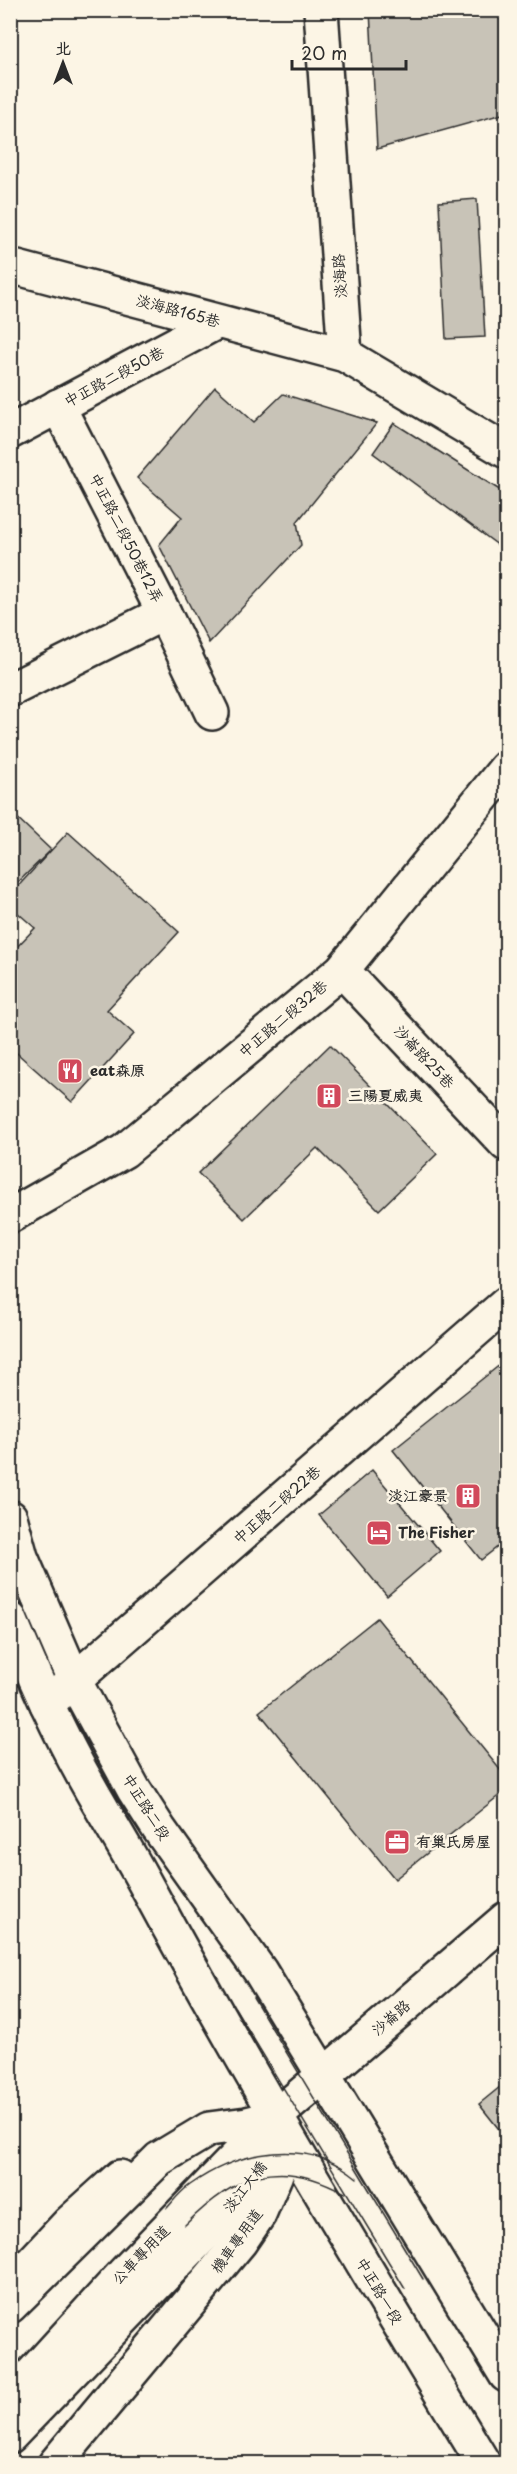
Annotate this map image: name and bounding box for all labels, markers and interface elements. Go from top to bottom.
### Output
north arrow [33,33,93,93]
scale bar [292,33,406,71]
text: 北 [55,35,71,59]
text: 20 m [301,39,347,66]
street label: 淡海路 [325,253,352,299]
street label: 淡海路165巷 [134,287,223,332]
street label: 中正路二段50巷 [59,340,167,412]
street label: 中正路二段50巷12弄 [85,468,170,606]
street label: 中正路二段32巷 [232,974,332,1062]
street label: 沙崙路25巷 [389,1019,461,1093]
restaurant icon: eat森原 [55,1056,85,1086]
place label: eat森原 [90,1058,145,1081]
building icon: 三陽夏威夷 [314,1081,344,1111]
place label: 三陽夏威夷 [348,1083,423,1106]
street label: 中正路二段22巷 [227,1459,325,1549]
building icon: 淡江豪景 [453,1481,483,1511]
place label: 淡江豪景 [388,1483,448,1506]
hotel icon: The Fisher [364,1518,394,1548]
place label: The Fisher [398,1520,475,1543]
street label: 中正路二段 [118,1768,177,1844]
office icon: 有巢氏房屋 [382,1827,412,1857]
place label: 有巢氏房屋 [416,1829,491,1852]
street label: 沙崙路 [365,1993,415,2040]
street label: 淡江大橋 [216,2155,271,2217]
street label: 機車專用道 [204,2203,267,2277]
street label: 公車專用道 [106,2219,174,2289]
street label: 中正路一段 [351,2252,409,2328]

